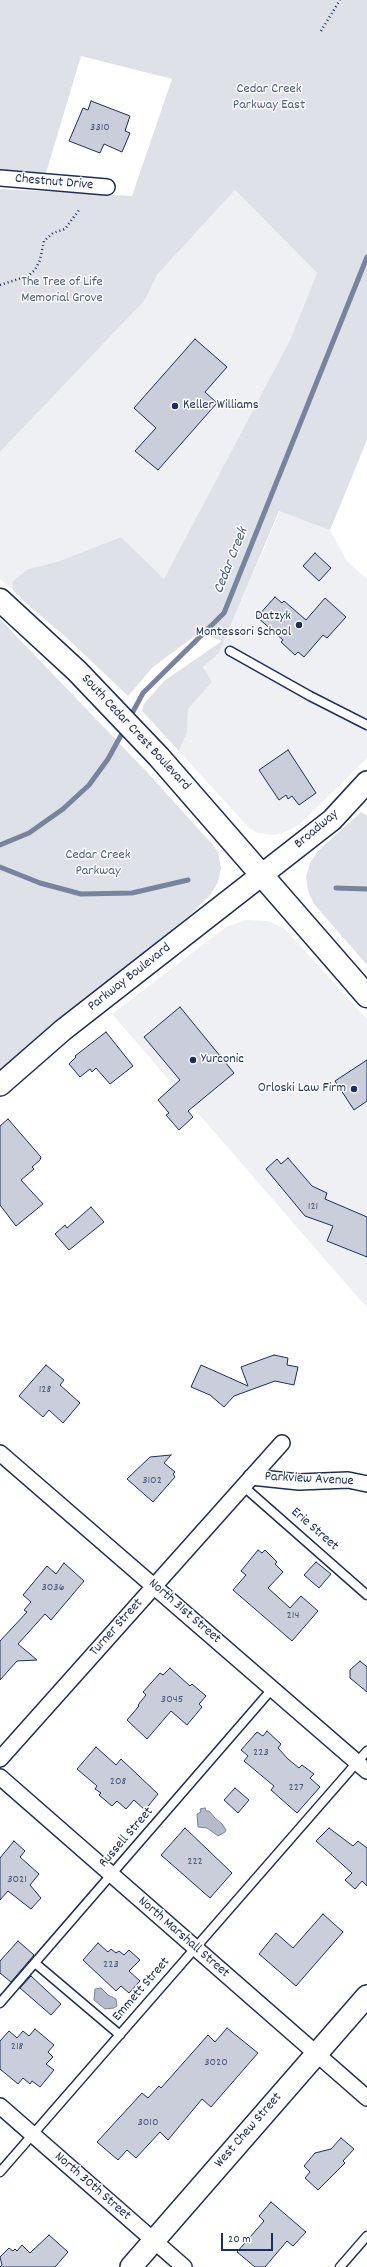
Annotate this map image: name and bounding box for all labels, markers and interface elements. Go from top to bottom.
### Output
park label: Cedar Creek Parkway East [233,82,305,114]
house number: 3310 [90,121,110,135]
street label: Chestnut Drive [14,171,94,195]
park label: The Tree of Life Memorial Grove [21,275,103,308]
place label: Keller Williams [183,398,259,414]
marker: Keller Williams [170,401,180,411]
water label: Cedar Creek [211,525,253,597]
place label: Datzyk Montessori School [196,609,291,642]
marker: Datzyk Montessori School [294,620,304,630]
street label: South Cedar Crest Boulevard [77,671,193,795]
street label: Broadway [292,807,342,853]
park label: Cedar Creek Parkway [66,848,130,880]
street label: Parkway Boulevard [85,940,175,1016]
place label: Yurconic [201,1052,244,1068]
marker: Yurconic [188,1055,198,1065]
place label: Orloski Law Firm [258,1081,346,1097]
marker: Orloski Law Firm [349,1084,359,1094]
house number: 121 [308,1200,318,1214]
house number: 128 [39,1383,51,1397]
street label: Parkview Avenue [264,1469,354,1491]
house number: 3102 [142,1474,162,1488]
street label: Erie Street [287,1505,341,1555]
street label: North 31st Street [144,1576,224,1648]
house number: 3036 [41,1581,65,1595]
street label: Turner Street [87,1596,147,1660]
house number: 214 [287,1609,299,1623]
house number: 3045 [161,1693,183,1707]
house number: 223 [253,1746,269,1760]
house number: 208 [110,1775,126,1789]
house number: 227 [288,1781,304,1795]
street label: Russell Street [96,1804,158,1872]
house number: 222 [187,1855,203,1869]
house number: 3021 [7,1873,27,1887]
street label: North Marshall Street [134,1894,232,1982]
street label: Emmett Street [110,1955,174,2025]
house number: 223 [103,1958,119,1972]
house number: 218 [11,2040,23,2054]
house number: 3020 [204,2056,228,2070]
street label: West Chew Street [212,2090,286,2172]
house number: 3010 [137,2116,159,2130]
street label: North 30th Street [50,2149,134,2225]
scale bar [223,2225,275,2251]
text: 20 m [228,2231,251,2248]

